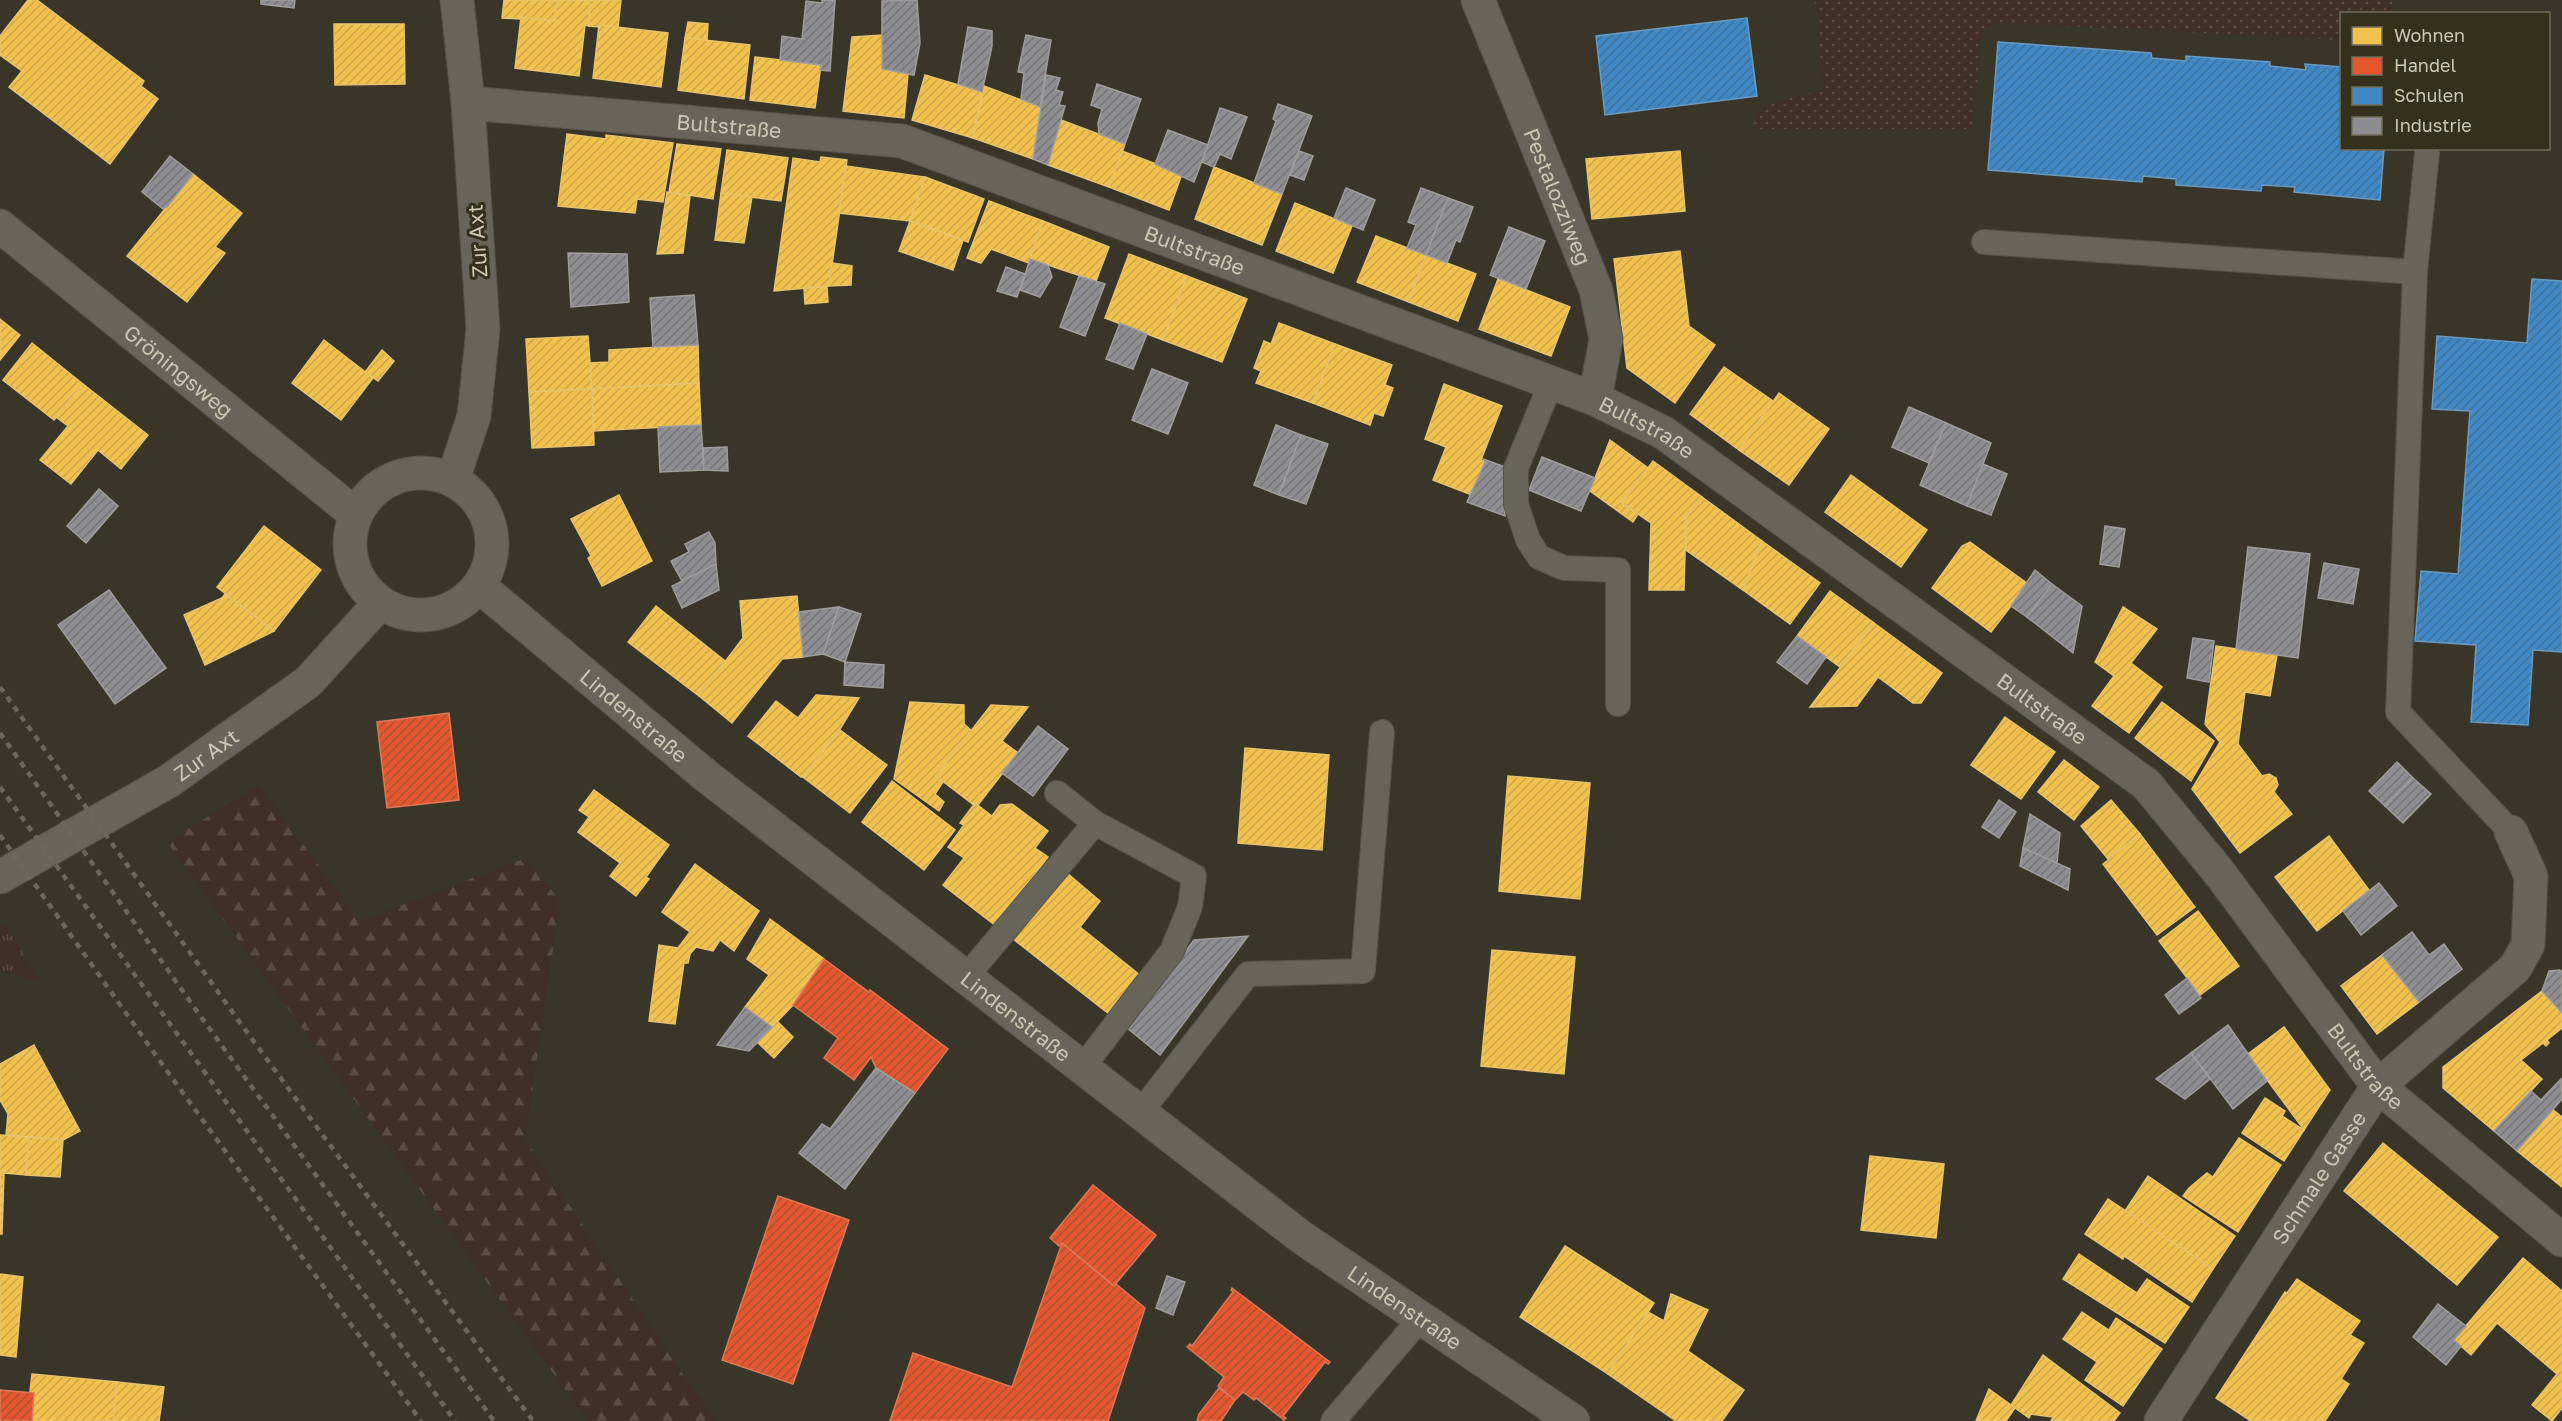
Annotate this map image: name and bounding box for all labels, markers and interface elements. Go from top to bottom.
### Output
legend [2340,12,2550,150]
text: Wohnen [2394,24,2465,46]
text: Handel [2394,54,2456,76]
text: Schulen [2394,84,2464,106]
street label: Bultstraße [675,108,783,143]
text: Industrie [2394,114,2472,136]
street label: Pestalozziweg [1518,124,1597,269]
street label: Zur Axt [461,204,493,278]
street label: Bultstraße [1141,219,1249,281]
street label: Gröningsweg [119,319,238,423]
street label: Bultstraße [1595,390,1700,464]
street label: Lindenstraße [575,663,693,768]
street label: Bultstraße [1992,667,2092,750]
street label: Zur Axt [169,723,244,786]
street label: Lindenstraße [956,965,1076,1067]
street label: Bultstraße [2322,1017,2409,1115]
street label: Schmale Gasse [2266,1106,2371,1249]
street label: Lindenstraße [1343,1259,1467,1355]

